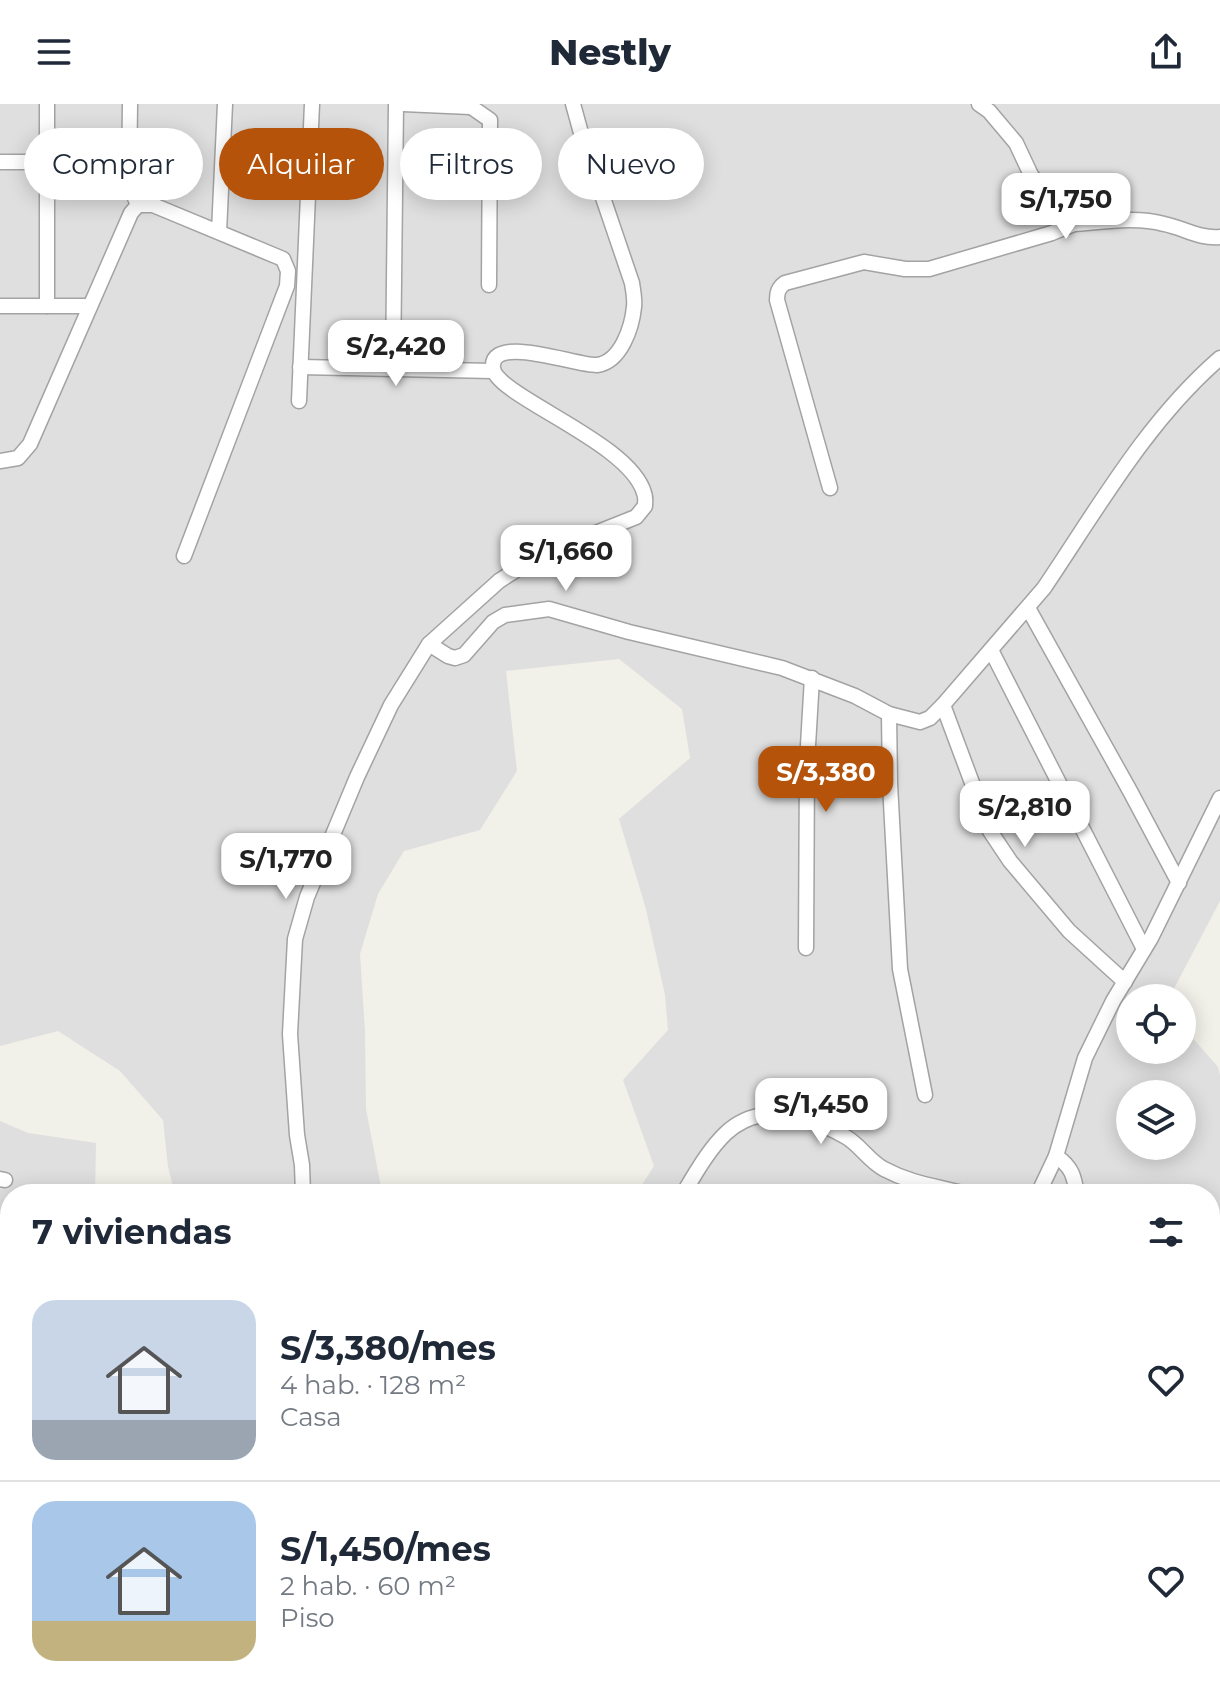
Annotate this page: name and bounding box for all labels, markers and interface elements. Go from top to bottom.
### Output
icon: menu [32,30,76,74]
text: Nestly [549,30,671,74]
icon: share [1144,30,1188,74]
chip: Comprar [24,128,203,200]
chip: Alquilar [219,128,384,200]
chip: Filtros [400,128,542,200]
chip: Nuevo [558,128,704,200]
pin: S/1,750 [992,173,1140,241]
text: S/1,750 [1020,183,1112,215]
pin: S/2,420 [322,320,470,388]
text: S/2,420 [346,330,446,362]
pin: S/1,660 [492,525,640,593]
text: S/1,660 [519,535,614,567]
pin: S/3,380 [752,746,900,814]
text: S/3,380 [776,756,876,788]
pin: S/2,810 [951,781,1099,849]
text: S/2,810 [978,791,1072,823]
pin: S/1,770 [212,833,360,901]
text: S/1,770 [239,843,333,875]
map controls [1116,984,1196,1160]
button: locate [1116,984,1196,1064]
pin: S/1,450 [747,1078,895,1146]
button: layers [1116,1080,1196,1160]
text: S/1,450 [773,1088,869,1120]
icon: filters [1144,1210,1188,1254]
text: 7 viviendas [32,1211,231,1253]
text: S/3,380/mes [280,1327,496,1369]
icon: home [96,1332,192,1428]
icon: heart [1144,1358,1188,1402]
text: 4 hab. · 128 m² [280,1369,466,1401]
text: Casa [280,1401,342,1433]
text: S/1,450/mes [280,1528,491,1570]
icon: home [96,1533,192,1629]
icon: heart [1144,1559,1188,1603]
text: 2 hab. · 60 m² [280,1570,456,1602]
text: Piso [280,1602,335,1634]

